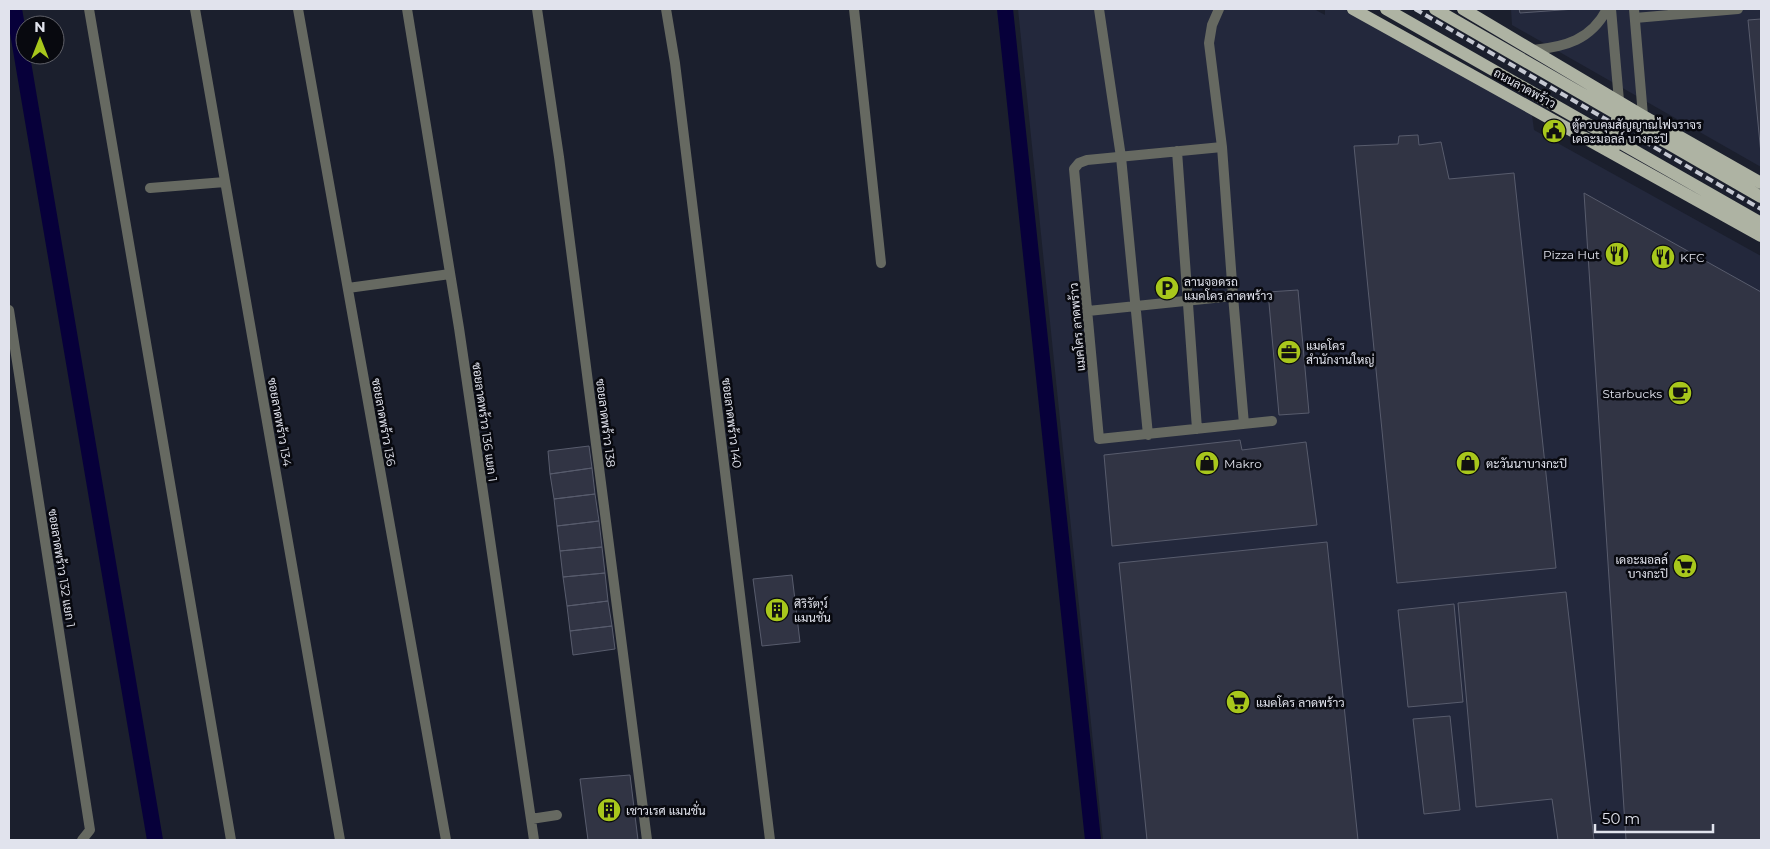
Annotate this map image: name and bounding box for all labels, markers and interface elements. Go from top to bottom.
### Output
north arrow [15,15,65,65]
text: N [34,18,46,36]
street label: ถนนลาดพร้าว [1491,65,1559,111]
place label: ตู้ควบคุมสัญญาณไฟจราจร เดอะมอลล์ บางกะปิ [1572,117,1702,146]
public building icon: ตู้ควบคุมสัญญาณไฟจราจร เดอะมอลล์ บางกะปิ [1541,118,1567,144]
restaurant icon: Pizza Hut [1604,241,1630,267]
restaurant icon: KFC [1650,244,1676,270]
place label: Pizza Hut [1543,247,1600,262]
place label: KFC [1680,250,1705,265]
place label: ลานจอดรถ แมคโคร ลาดพร้าว [1184,274,1273,303]
parking icon: ลานจอดรถ แมคโคร ลาดพร้าว [1154,275,1180,301]
street label: แมคโคร ลาดพร้าว [1066,282,1088,372]
place label: แมคโคร สำนักงานใหญ่ [1306,338,1374,367]
office icon: แมคโคร สำนักงานใหญ่ [1276,339,1302,365]
street label: ซอยลาดพร้าว 136 แยก 1 [469,361,501,483]
street label: ซอยลาดพร้าว 134 [265,376,295,468]
street label: ซอยลาดพร้าว 136 [369,377,399,467]
street label: ซอยลาดพร้าว 140 [719,377,745,469]
street label: ซอยลาดพร้าว 138 [593,378,619,469]
cafe icon: Starbucks [1667,380,1693,406]
place label: Starbucks [1602,386,1662,401]
shop icon: Makro [1194,450,1220,476]
shop icon: ตะวันนาบางกะปิ [1455,450,1481,476]
place label: Makro [1224,456,1262,471]
place label: ตะวันนาบางกะปิ [1486,456,1567,471]
street label: ซอยลาดพร้าว 132 แยก 1 [45,508,79,628]
place label: เดอะมอลล์ บางกะปิ [1615,552,1668,581]
supermarket icon: เดอะมอลล์ บางกะปิ [1672,553,1698,579]
place label: ศิริรัตน์ แมนชั่น [794,596,831,625]
building icon: ศิริรัตน์ แมนชั่น [764,597,790,623]
supermarket icon: แมคโคร ลาดพร้าว [1225,689,1251,715]
place label: แมคโคร ลาดพร้าว [1256,695,1345,710]
building icon: เชาวเรศ แมนชั่น [596,797,622,823]
place label: เชาวเรศ แมนชั่น [626,800,706,818]
scale bar [1595,802,1712,834]
text: 50 m [1602,809,1640,828]

